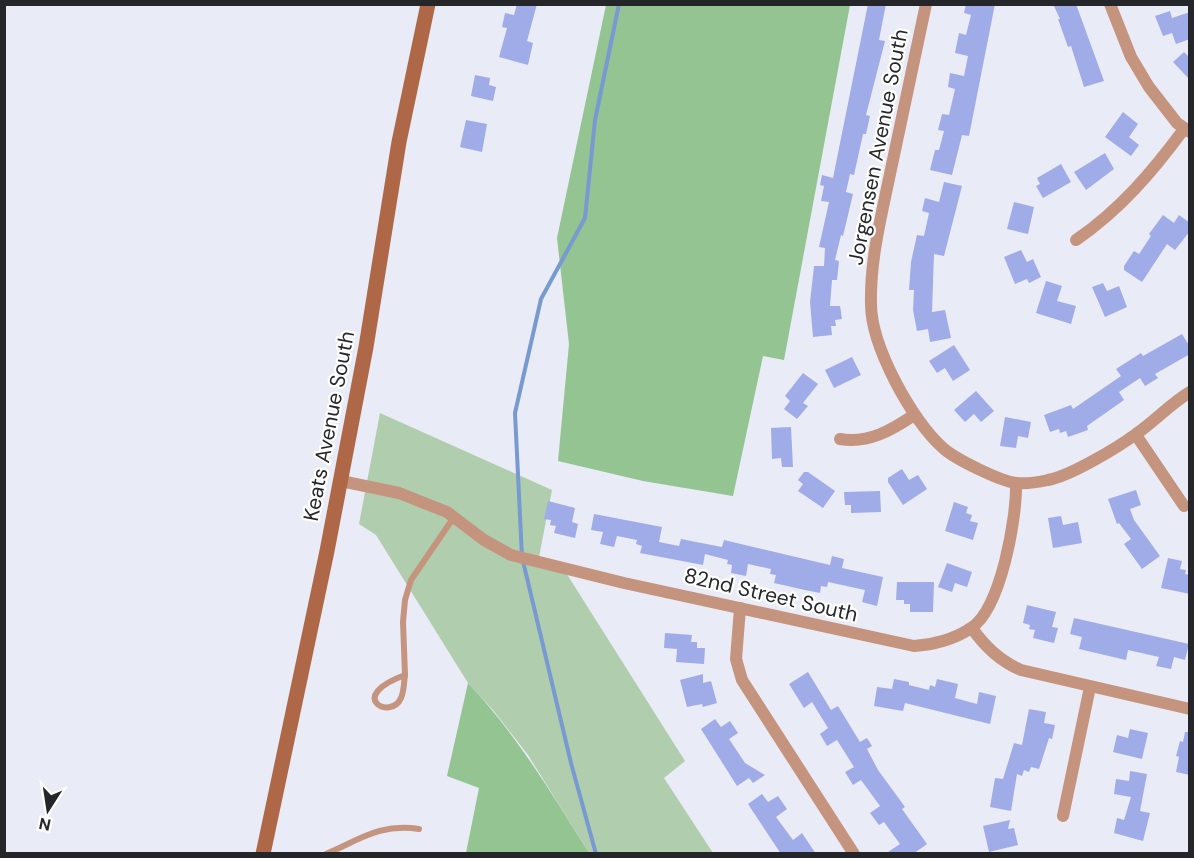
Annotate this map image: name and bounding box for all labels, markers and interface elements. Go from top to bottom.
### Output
street label: Jorgensen Avenue South [841,27,915,267]
street label: Keats Avenue South [297,329,361,523]
street label: 82nd Street South [681,561,861,629]
north arrow [18,780,78,840]
text: N [37,813,53,836]

